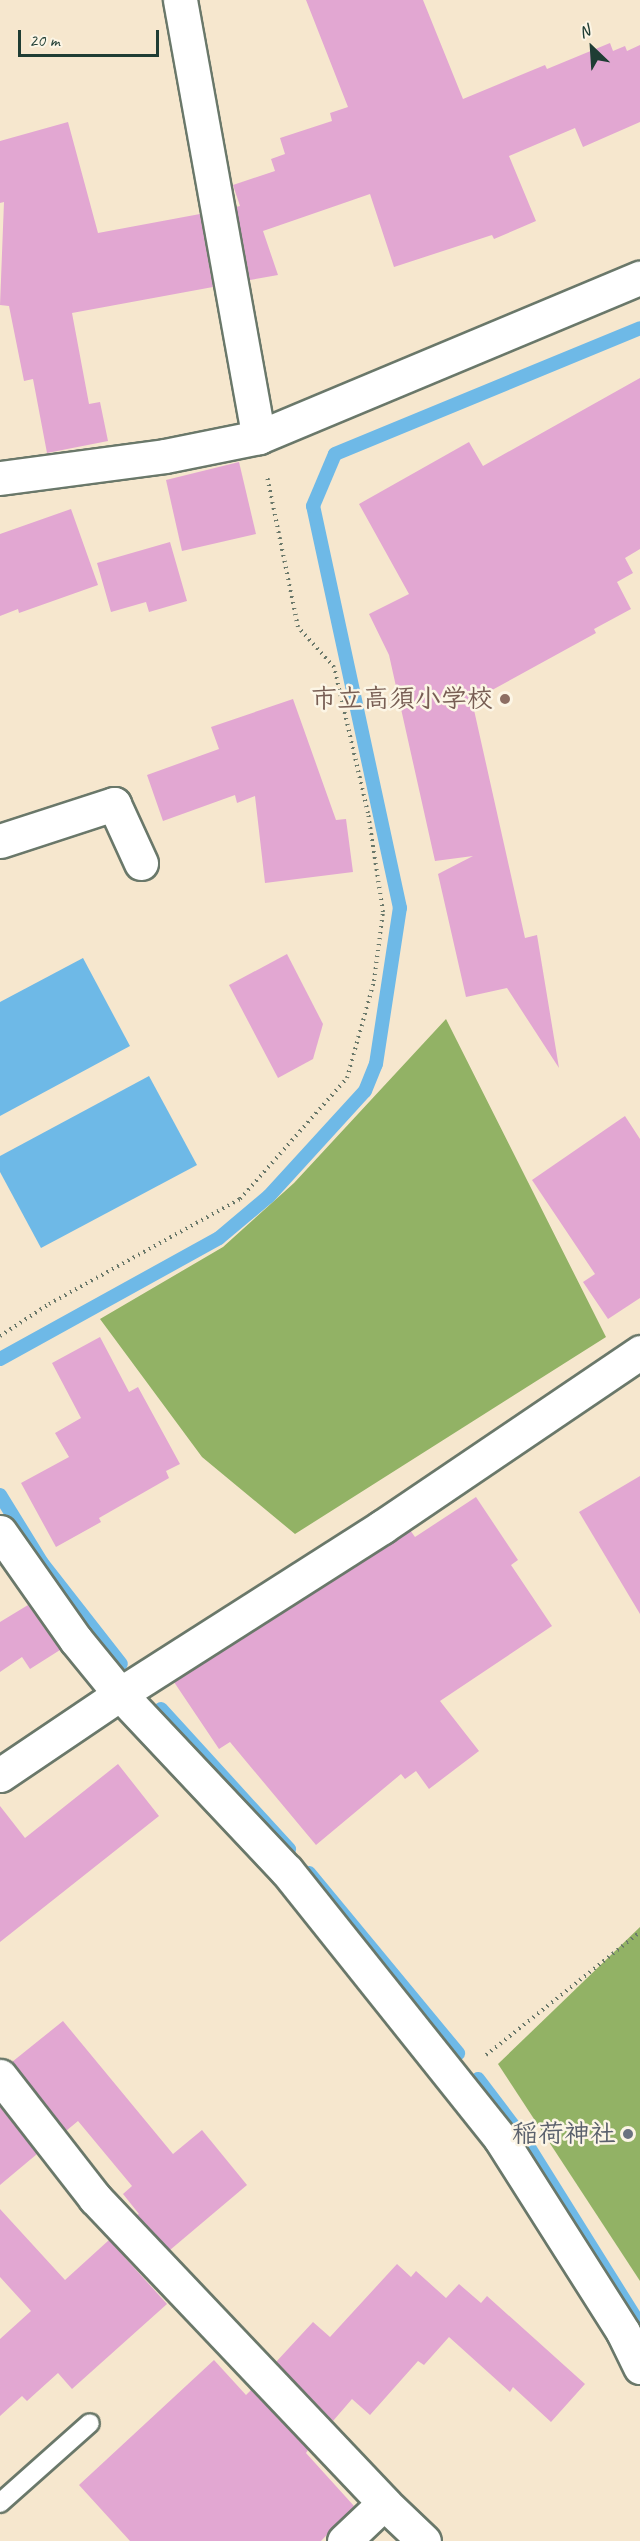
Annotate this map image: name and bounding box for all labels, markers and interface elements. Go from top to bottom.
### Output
scale bar [21,18,162,56]
north arrow [562,18,622,78]
text: N [576,21,593,43]
text: 20 m [29,29,60,51]
place label: 市立高須小学校 [311,683,493,715]
marker: 市立高須小学校 [498,692,512,706]
place label: 稲荷神社 [512,2118,616,2150]
marker: 稲荷神社 [621,2127,635,2141]

